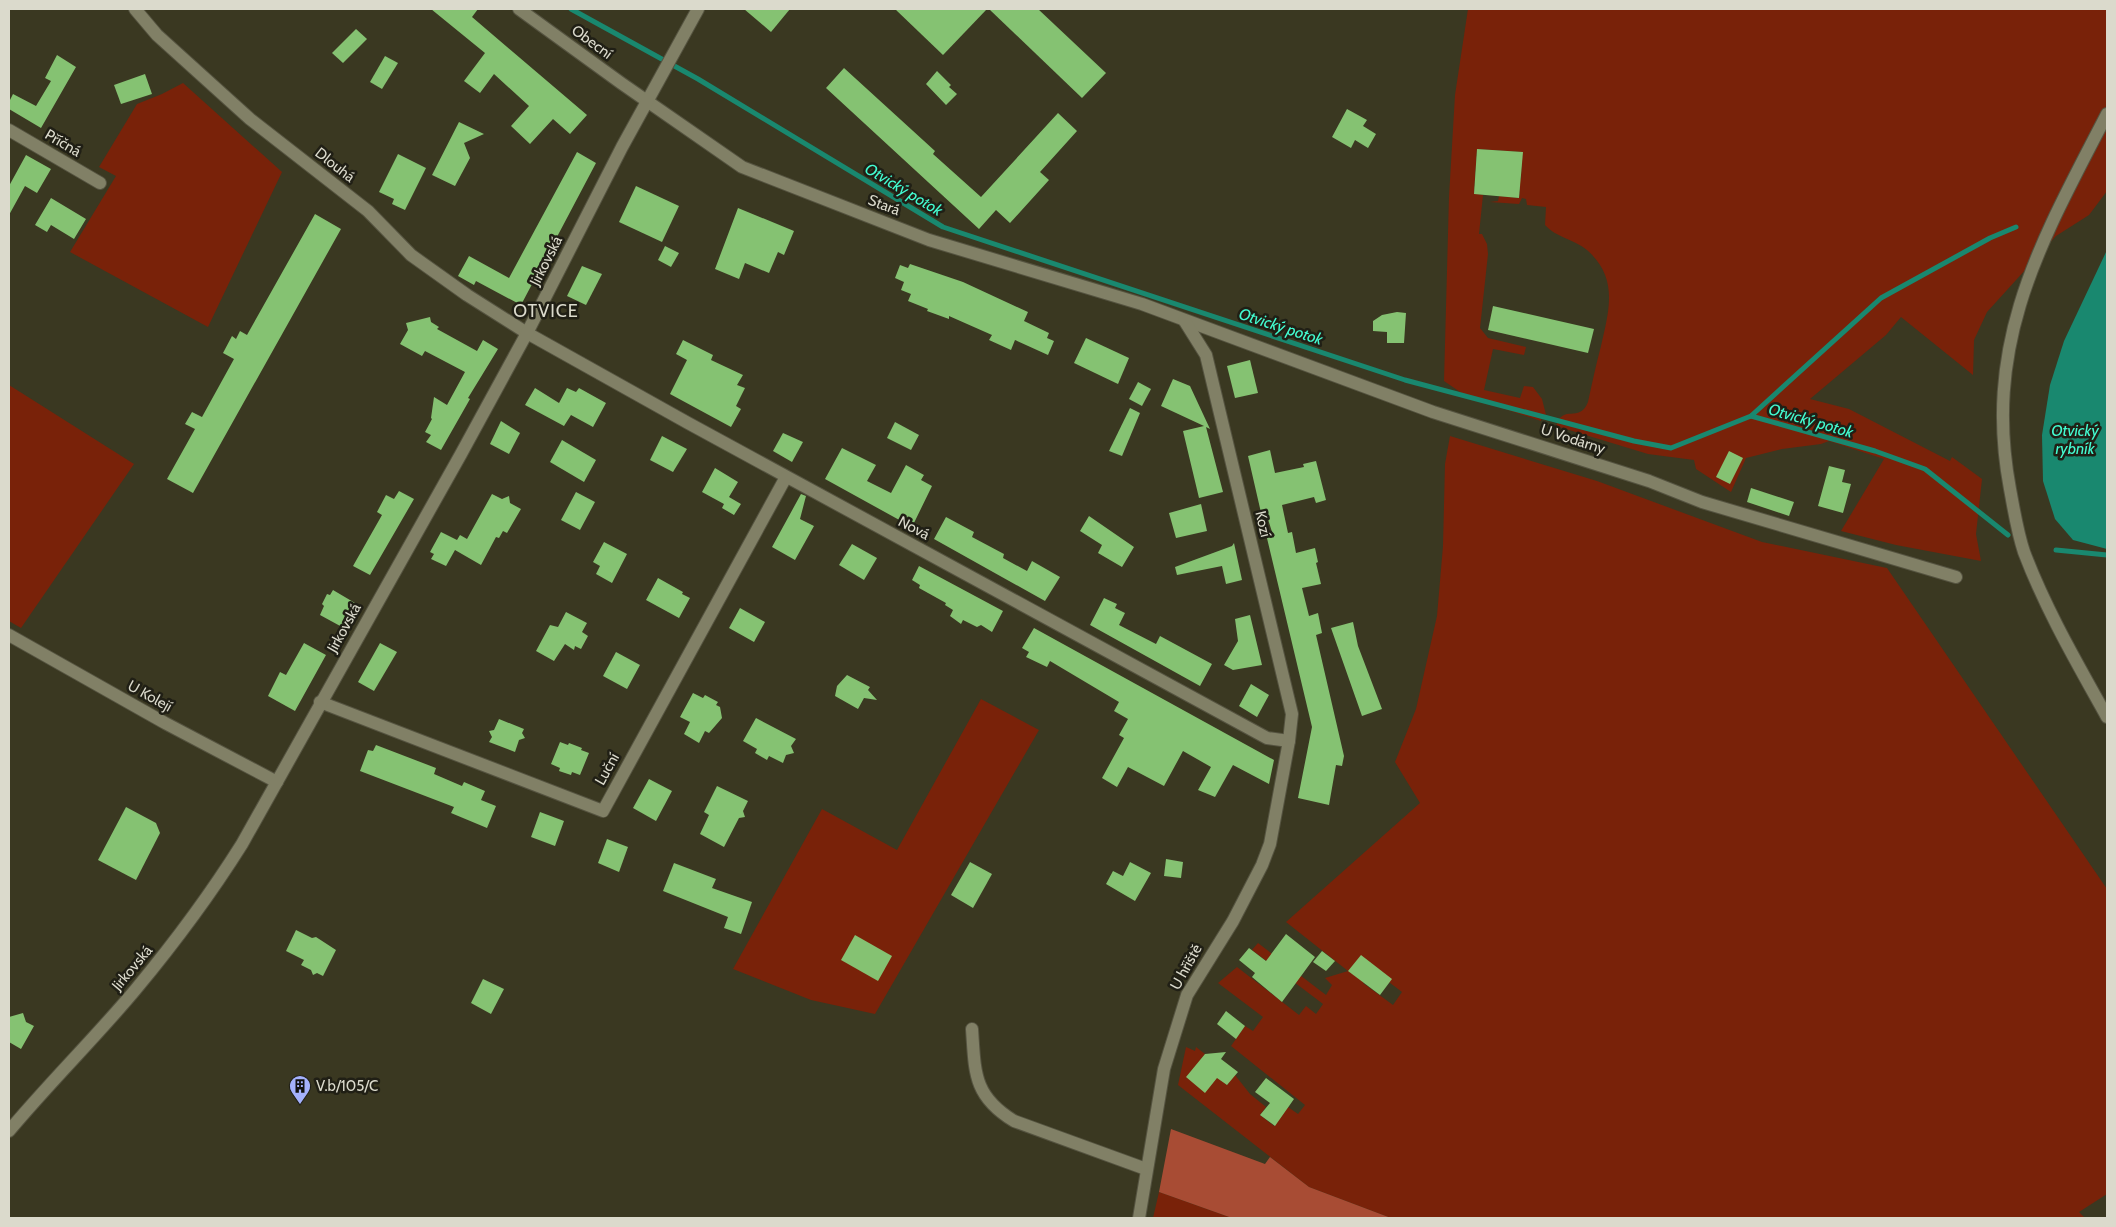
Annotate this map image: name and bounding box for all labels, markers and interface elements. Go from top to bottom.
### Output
street label: Obecní [568,21,616,63]
street label: Příčná [42,125,85,161]
street label: Dlouhá [311,144,359,187]
water label: Otvický potok [861,159,947,221]
street label: Stará [866,191,903,220]
street label: Jirkovská [525,232,567,290]
district label: OTVICE [513,300,579,322]
water label: Otvický potok [1236,304,1326,349]
water label: Otvický potok [1766,399,1856,442]
street label: U Vodárny [1538,420,1608,458]
water label: Otvický rybník [2051,421,2099,458]
street label: Kozí [1251,509,1275,539]
street label: Nová [895,512,933,544]
street label: Jirkovská [323,600,365,657]
street label: U Kolejí [125,676,175,716]
street label: Luční [591,750,623,788]
street label: Jirkovská [107,941,157,995]
street label: U hřiště [1166,941,1206,993]
building icon: V.b/105/C [288,1074,312,1105]
place label: V.b/105/C [316,1077,378,1095]

